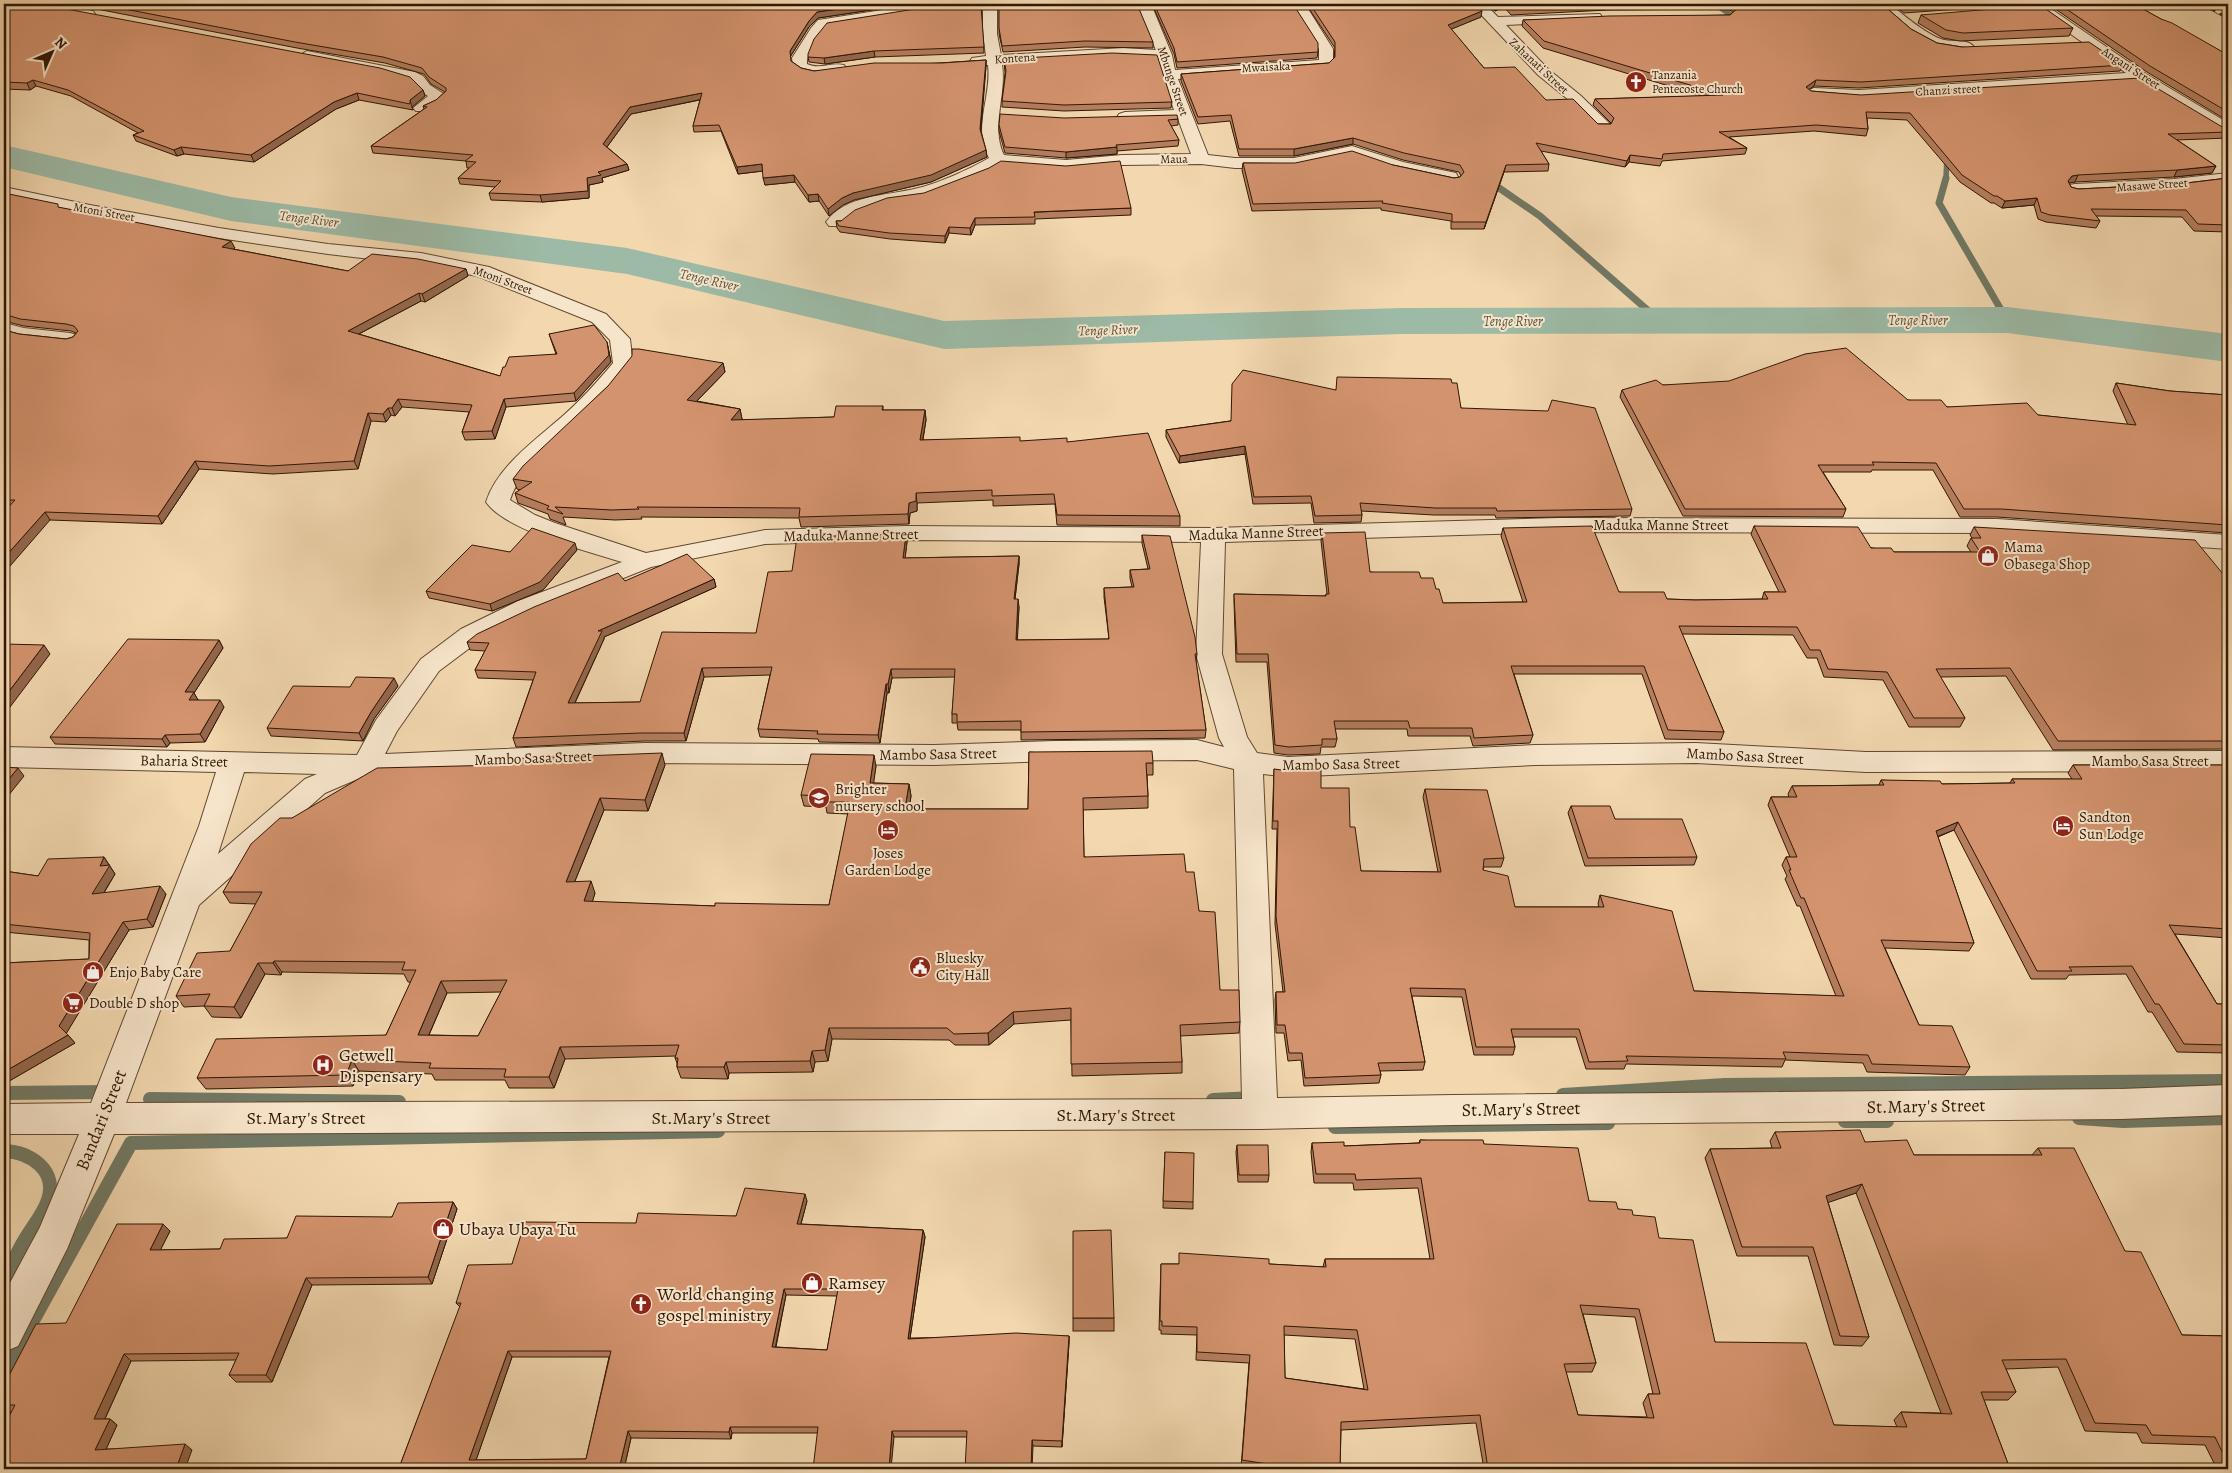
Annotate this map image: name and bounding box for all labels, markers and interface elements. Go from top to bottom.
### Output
north arrow [28,28,78,78]
text: N [51,33,71,53]
street label: Zahanati Street [1506,34,1572,98]
street label: Angani Street [2098,43,2163,93]
street label: Mbunge Street [1154,44,1192,118]
street label: Kontena [994,49,1037,67]
street label: Mwaisaka [1241,58,1291,76]
place label: Tanzania Pentecoste Church [1652,67,1744,97]
church icon: Tanzania Pentecoste Church [1624,70,1648,94]
street label: Chanzi street [1915,80,1981,100]
street label: Maua [1160,151,1188,167]
street label: Masawe Street [2116,175,2188,195]
street label: Mtoni Street [72,199,136,225]
water label: Tenge River [278,206,341,232]
street label: Mtoni Street [471,262,535,298]
water label: Tenge River [678,264,741,296]
water label: Tenge River [1888,311,1949,330]
water label: Tenge River [1483,312,1544,331]
water label: Tenge River [1078,319,1139,341]
street label: Maduka Manne Street [1593,515,1729,535]
street label: Maduka Manne Street [1188,521,1324,545]
street label: Maduka Manne Street [783,524,919,546]
place label: Mama Obasega Shop [2004,537,2090,574]
shop icon: Mama Obasega Shop [1976,544,2000,568]
street label: Mambo Sasa Street [879,743,997,765]
street label: Mambo Sasa Street [1686,743,1804,769]
street label: Mambo Sasa Street [474,746,592,770]
street label: Baharia Street [140,750,228,772]
street label: Mambo Sasa Street [2091,751,2209,771]
street label: Mambo Sasa Street [1282,753,1400,775]
place label: Brighter nursery school [835,779,925,816]
school or university icon: Brighter nursery school [807,786,831,810]
place label: Sandton Sun Lodge [2079,807,2144,844]
hotel icon: Sandton Sun Lodge [2051,814,2075,838]
hotel icon: Joses Garden Lodge [876,818,900,842]
place label: Joses Garden Lodge [845,843,931,880]
place label: Bluesky City Hall [936,948,990,985]
public building icon: Bluesky City Hall [908,955,932,979]
shop icon: Enjo Baby Care [81,960,105,984]
place label: Enjo Baby Care [109,962,202,982]
supermarket icon: Double D shop [61,991,85,1015]
place label: Double D shop [89,993,179,1013]
place label: Getwell Dispensary [339,1043,423,1088]
hospital icon: Getwell Dispensary [311,1053,335,1077]
street label: Bandari Street [70,1066,132,1174]
street label: St.Mary's Street [1866,1093,1986,1119]
street label: St.Mary's Street [1461,1096,1581,1122]
street label: St.Mary's Street [1057,1103,1176,1127]
street label: St.Mary's Street [247,1106,366,1130]
street label: St.Mary's Street [652,1106,771,1130]
shop icon: Ubaya Ubaya Tu [431,1217,455,1241]
place label: Ubaya Ubaya Tu [459,1217,577,1241]
shop icon: Ramsey [800,1271,824,1295]
place label: Ramsey [828,1271,886,1295]
place label: World changing gospel ministry [656,1282,774,1327]
church icon: World changing gospel ministry [629,1292,653,1316]

